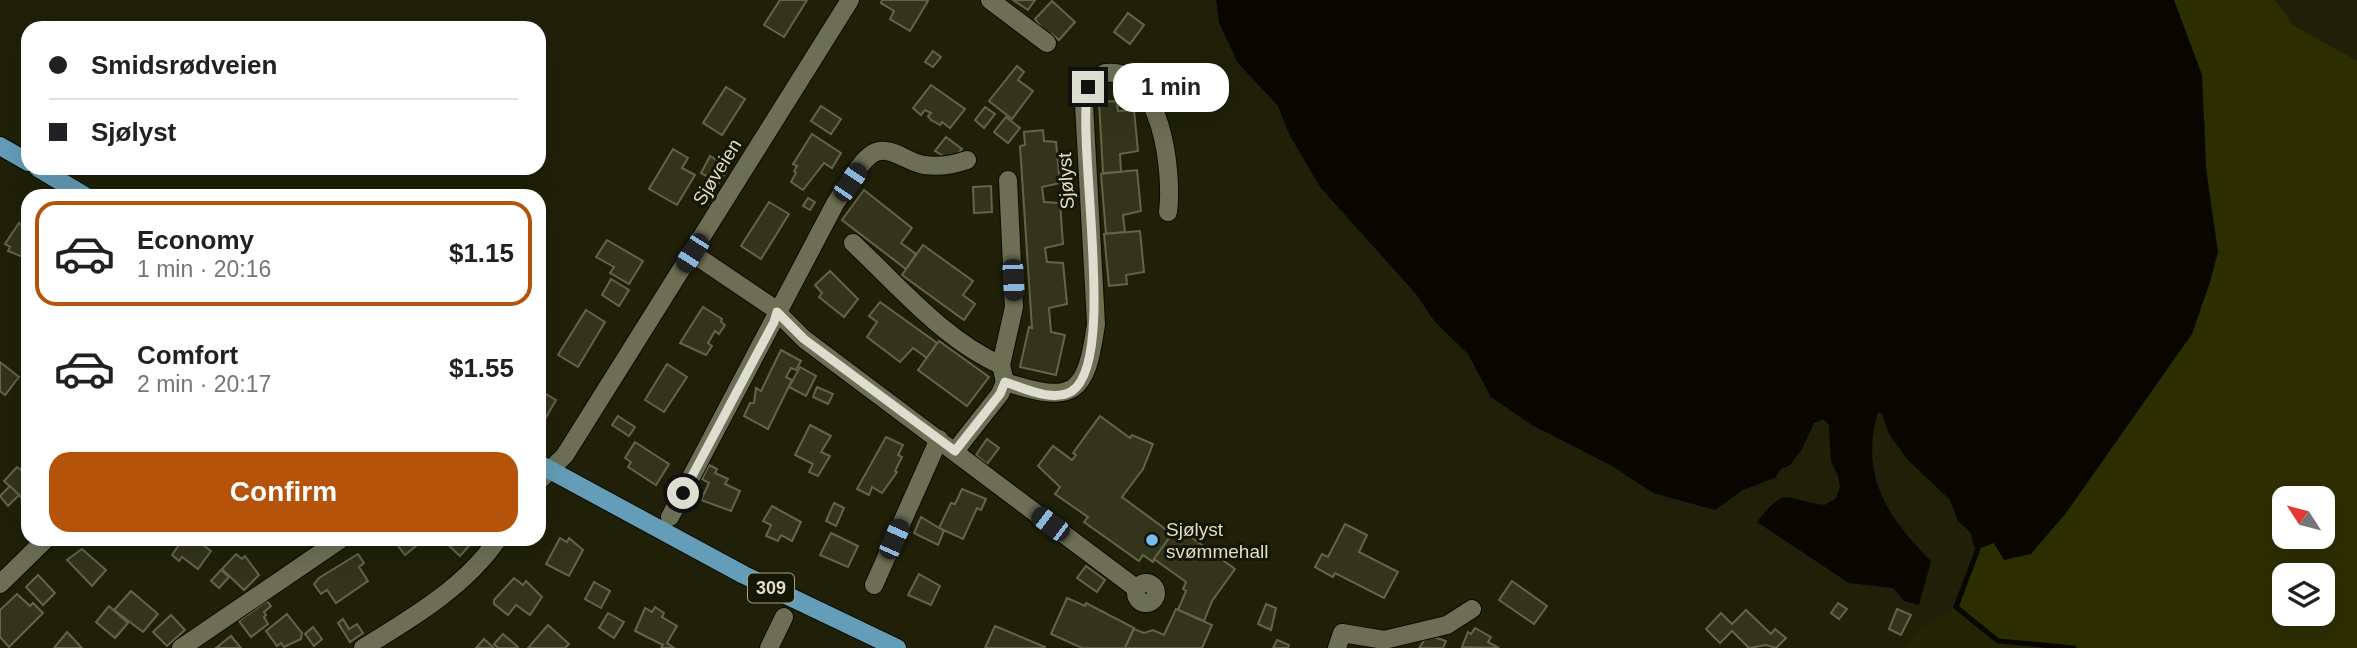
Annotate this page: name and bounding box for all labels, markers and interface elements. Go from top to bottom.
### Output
text: Smidsrødveien [91,50,277,80]
callout: 1 min [1112,62,1228,112]
route end [1072,71,1104,103]
text: 1 min [1141,74,1201,100]
text: Sjølyst [91,117,176,147]
street label: Sjøveien [689,135,745,209]
street label: Sjølyst [1054,151,1078,210]
car [830,159,871,205]
icon: car [53,222,116,285]
text: Economy [137,225,254,255]
car [672,230,713,276]
text: $1.15 [449,238,514,268]
text: 1 min · 20:16 [137,256,271,282]
car [1002,258,1025,302]
icon: car [53,337,116,400]
text: Comfort [137,340,238,370]
text: $1.55 [449,353,514,383]
text: 2 min · 20:17 [137,371,271,397]
button: Confirm [49,452,518,532]
route start [667,477,699,509]
north arrow [2272,486,2334,550]
map controls [2272,486,2335,626]
car [1027,503,1074,545]
car [876,516,913,562]
place label: Sjølyst svømmehall [1166,519,1268,562]
marker: Sjølyst svømmehall [1144,532,1160,548]
button: layers [2272,563,2335,626]
road number: 309 [748,574,794,602]

